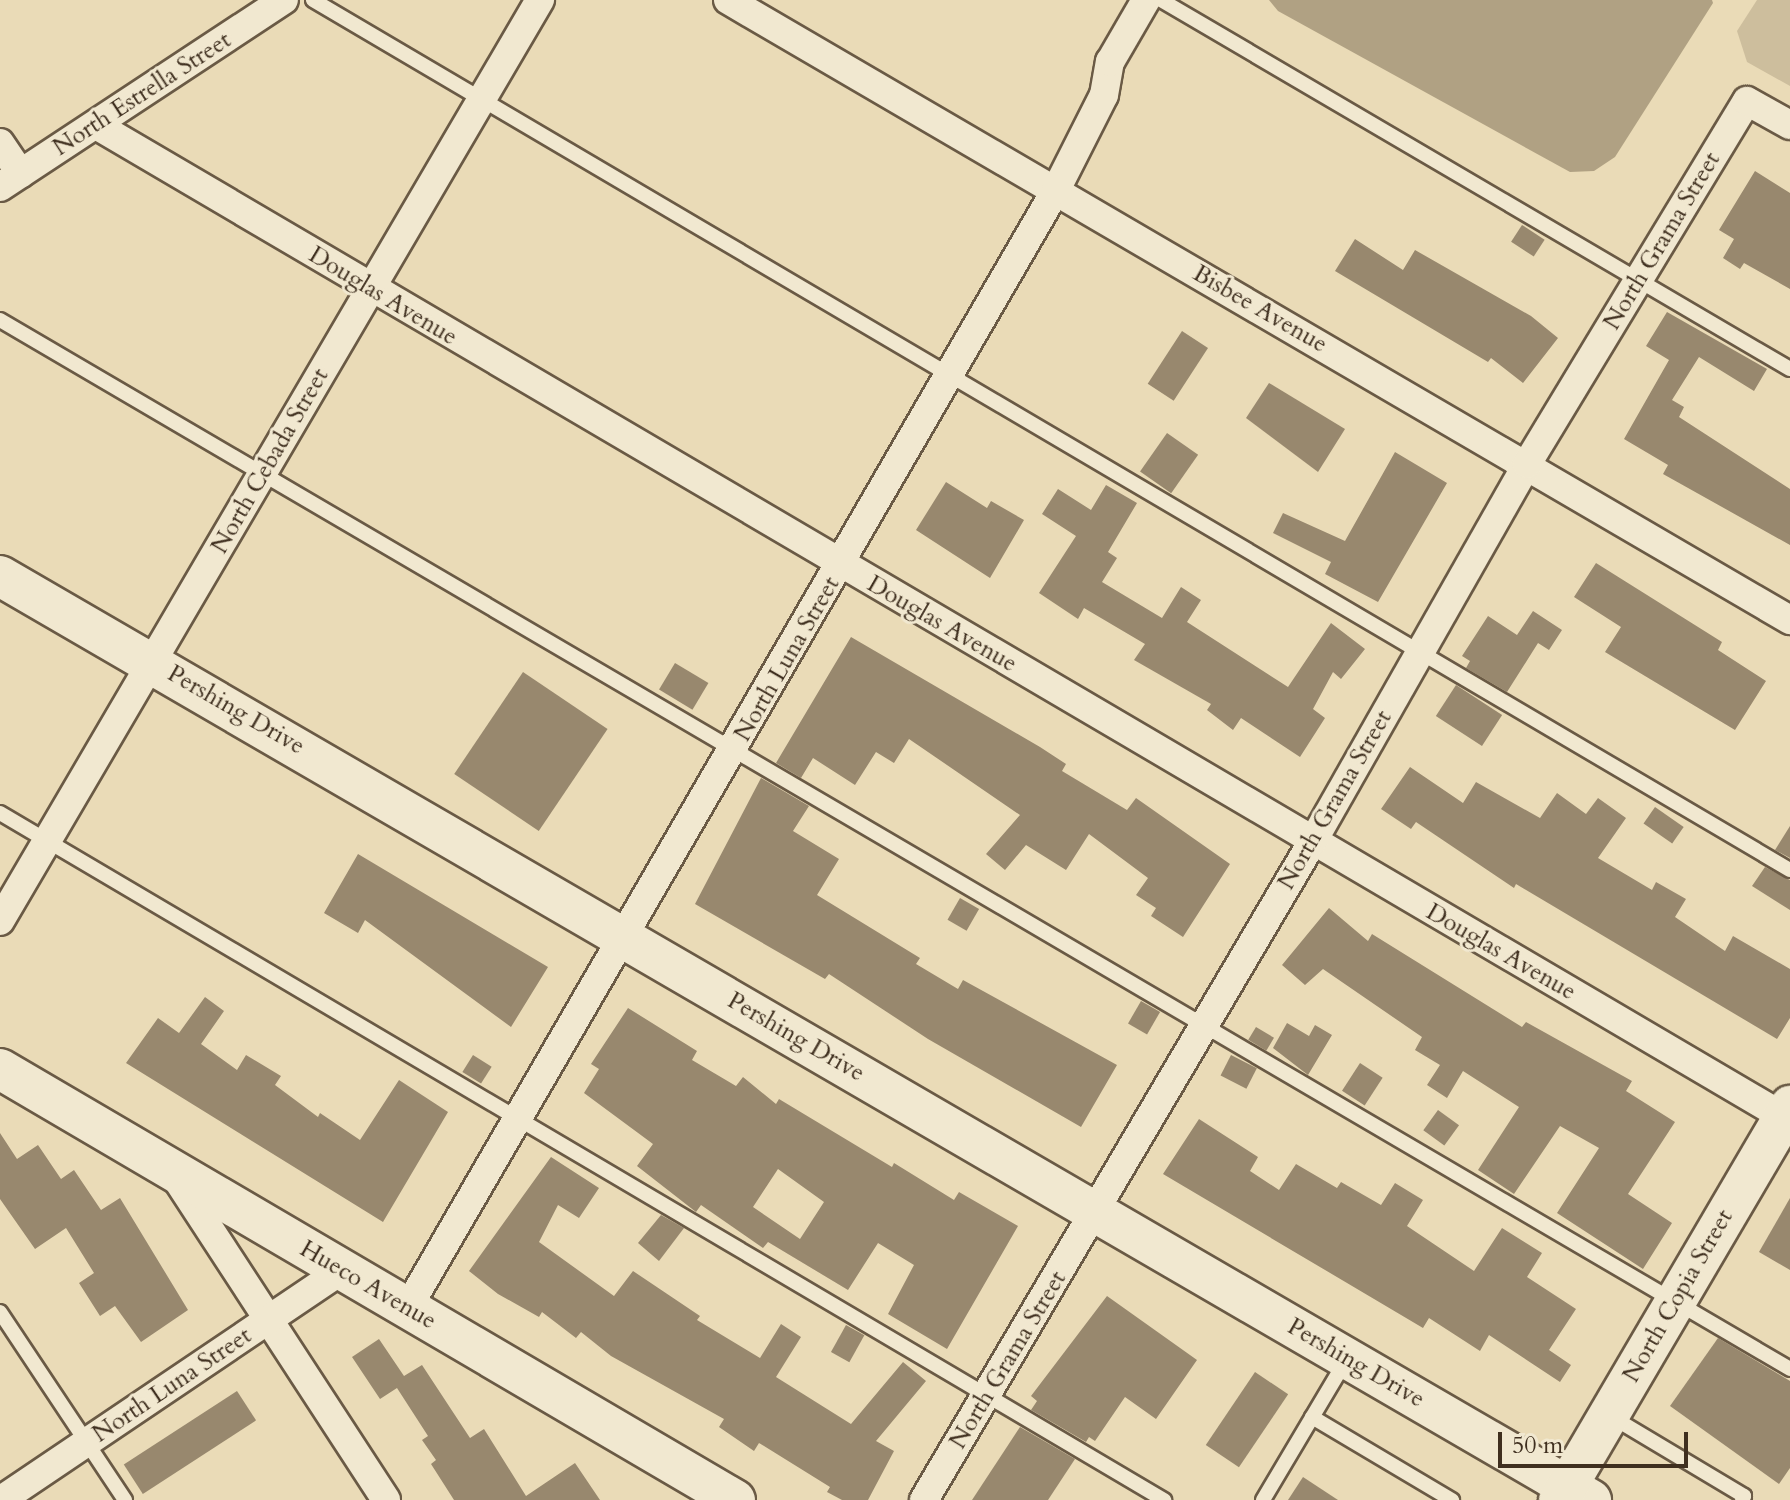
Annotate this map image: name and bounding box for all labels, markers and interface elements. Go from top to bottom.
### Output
street label: North Estrella Street [48,26,236,162]
street label: North Grama Street [1598,147,1726,335]
street label: Douglas Avenue [304,240,462,352]
street label: Bisbee Avenue [1188,259,1332,359]
street label: North Cebada Street [205,363,335,559]
street label: Douglas Avenue [862,570,1022,678]
street label: North Luna Street [728,572,846,746]
street label: Pershing Drive [162,659,310,761]
street label: North Grama Street [1272,705,1398,895]
street label: Douglas Avenue [1421,898,1581,1006]
street label: Pershing Drive [722,986,870,1088]
street label: North Copia Street [1617,1204,1739,1388]
street label: Hueco Avenue [295,1234,441,1336]
street label: North Grama Street [944,1266,1072,1454]
street label: Pershing Drive [1282,1312,1430,1414]
street label: North Luna Street [87,1321,257,1449]
scale bar [1502,1416,1692,1466]
text: 50 m [1512,1429,1563,1462]

